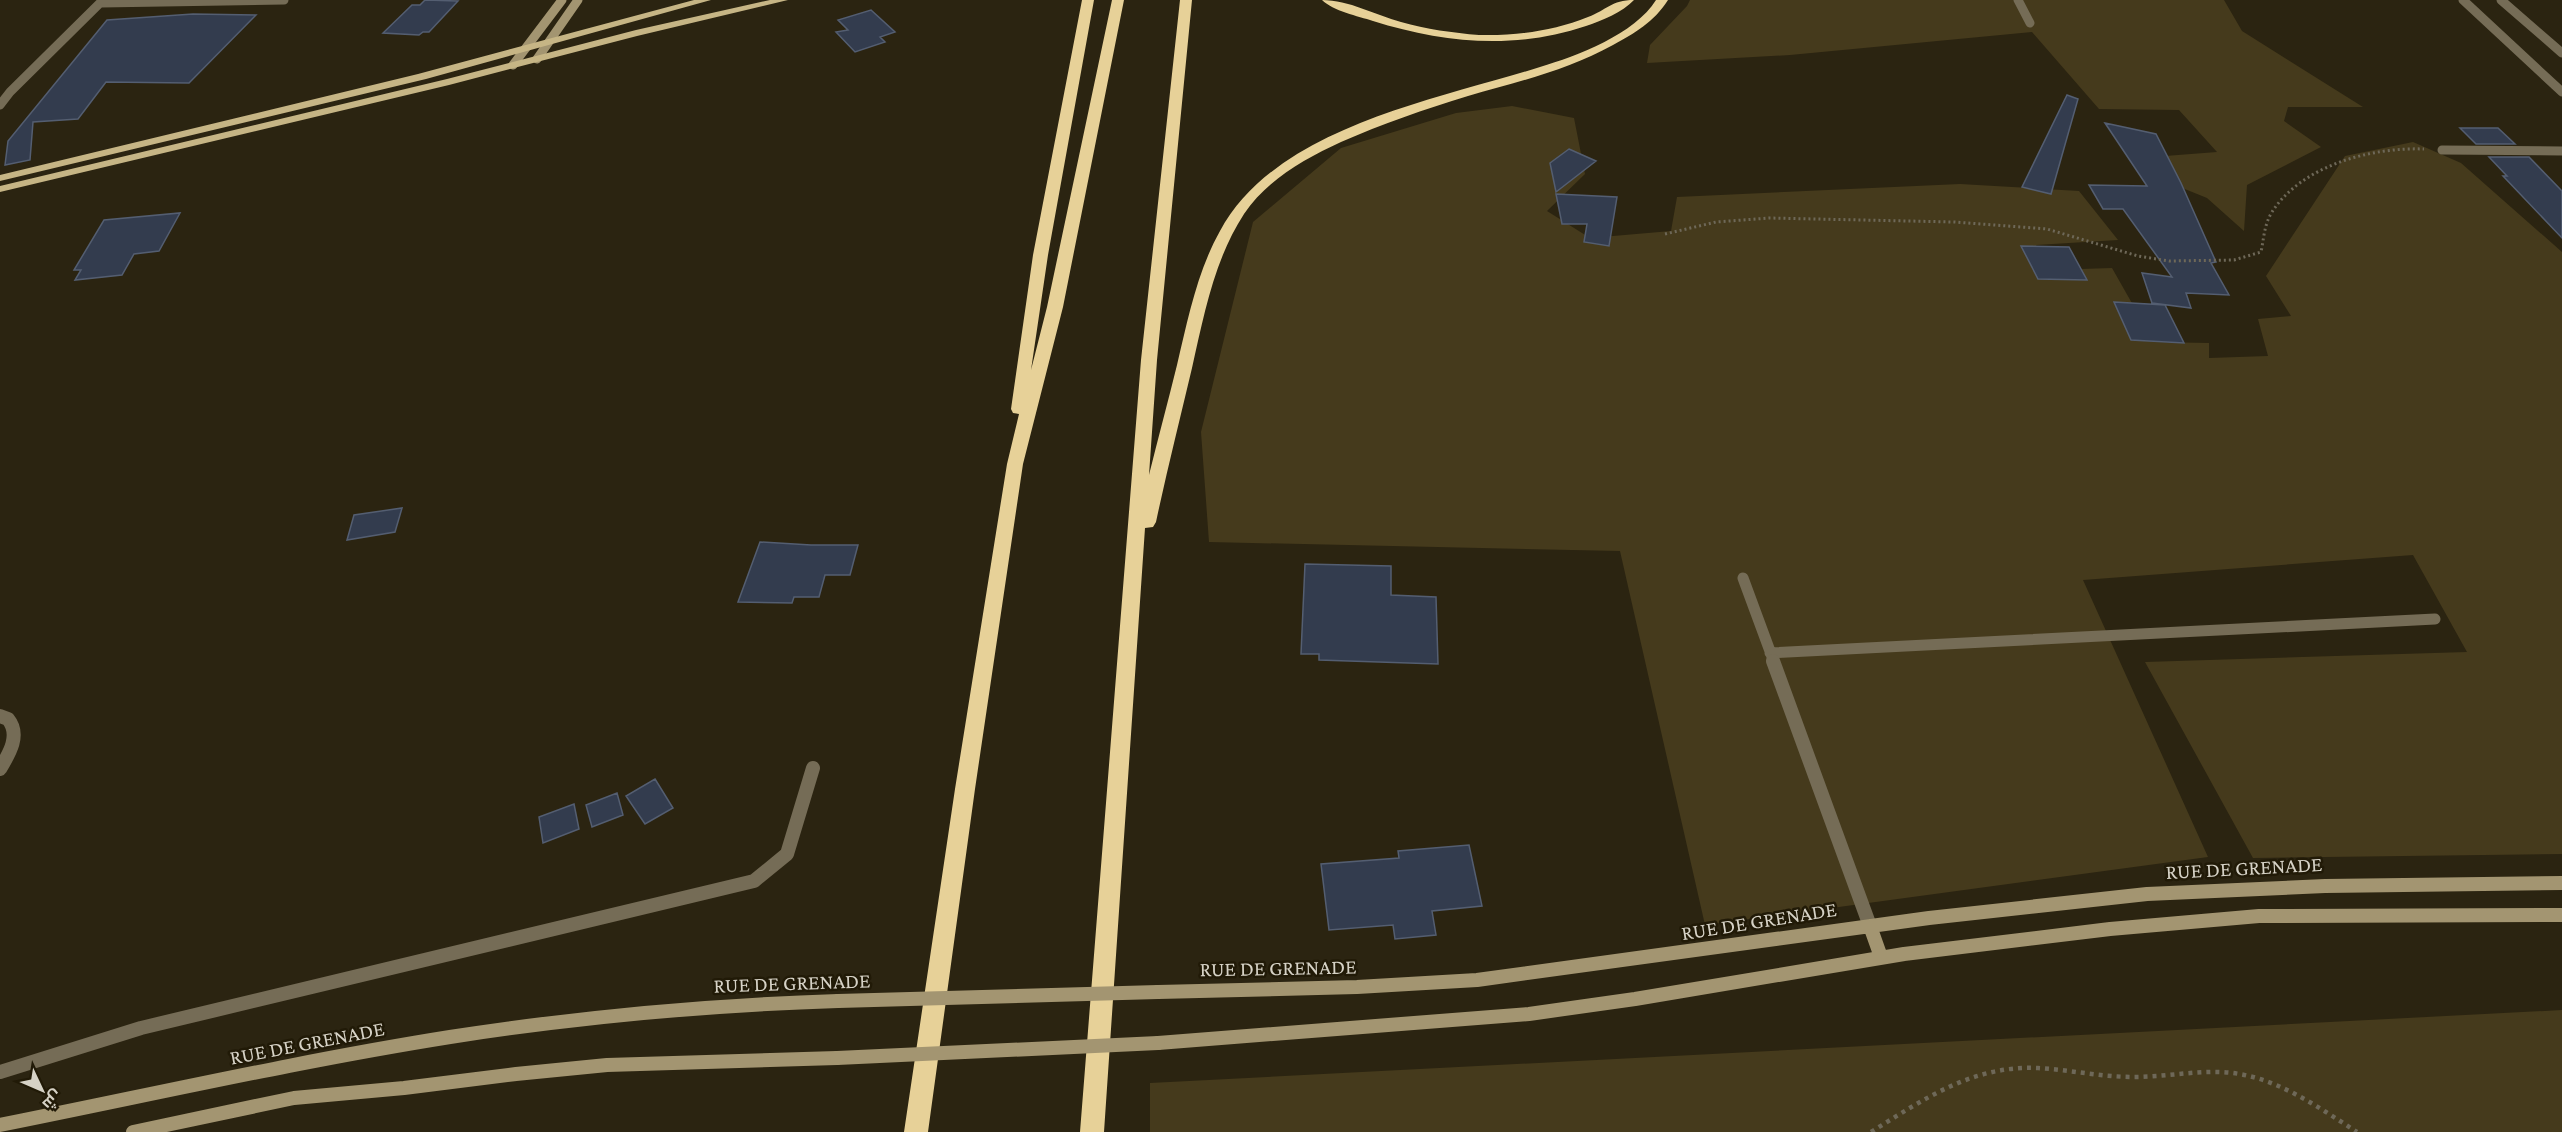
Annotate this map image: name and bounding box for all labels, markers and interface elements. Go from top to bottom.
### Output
street label: RUE DE GRENADE [2165,852,2323,884]
street label: RUE DE GRENADE [1680,897,1838,945]
street label: RUE DE GRENADE [1199,955,1357,981]
street label: RUE DE GRENADE [713,968,871,998]
street label: RUE DE GRENADE [228,1016,386,1070]
north arrow [12,1060,72,1120]
text: ش [38,1086,66,1113]

